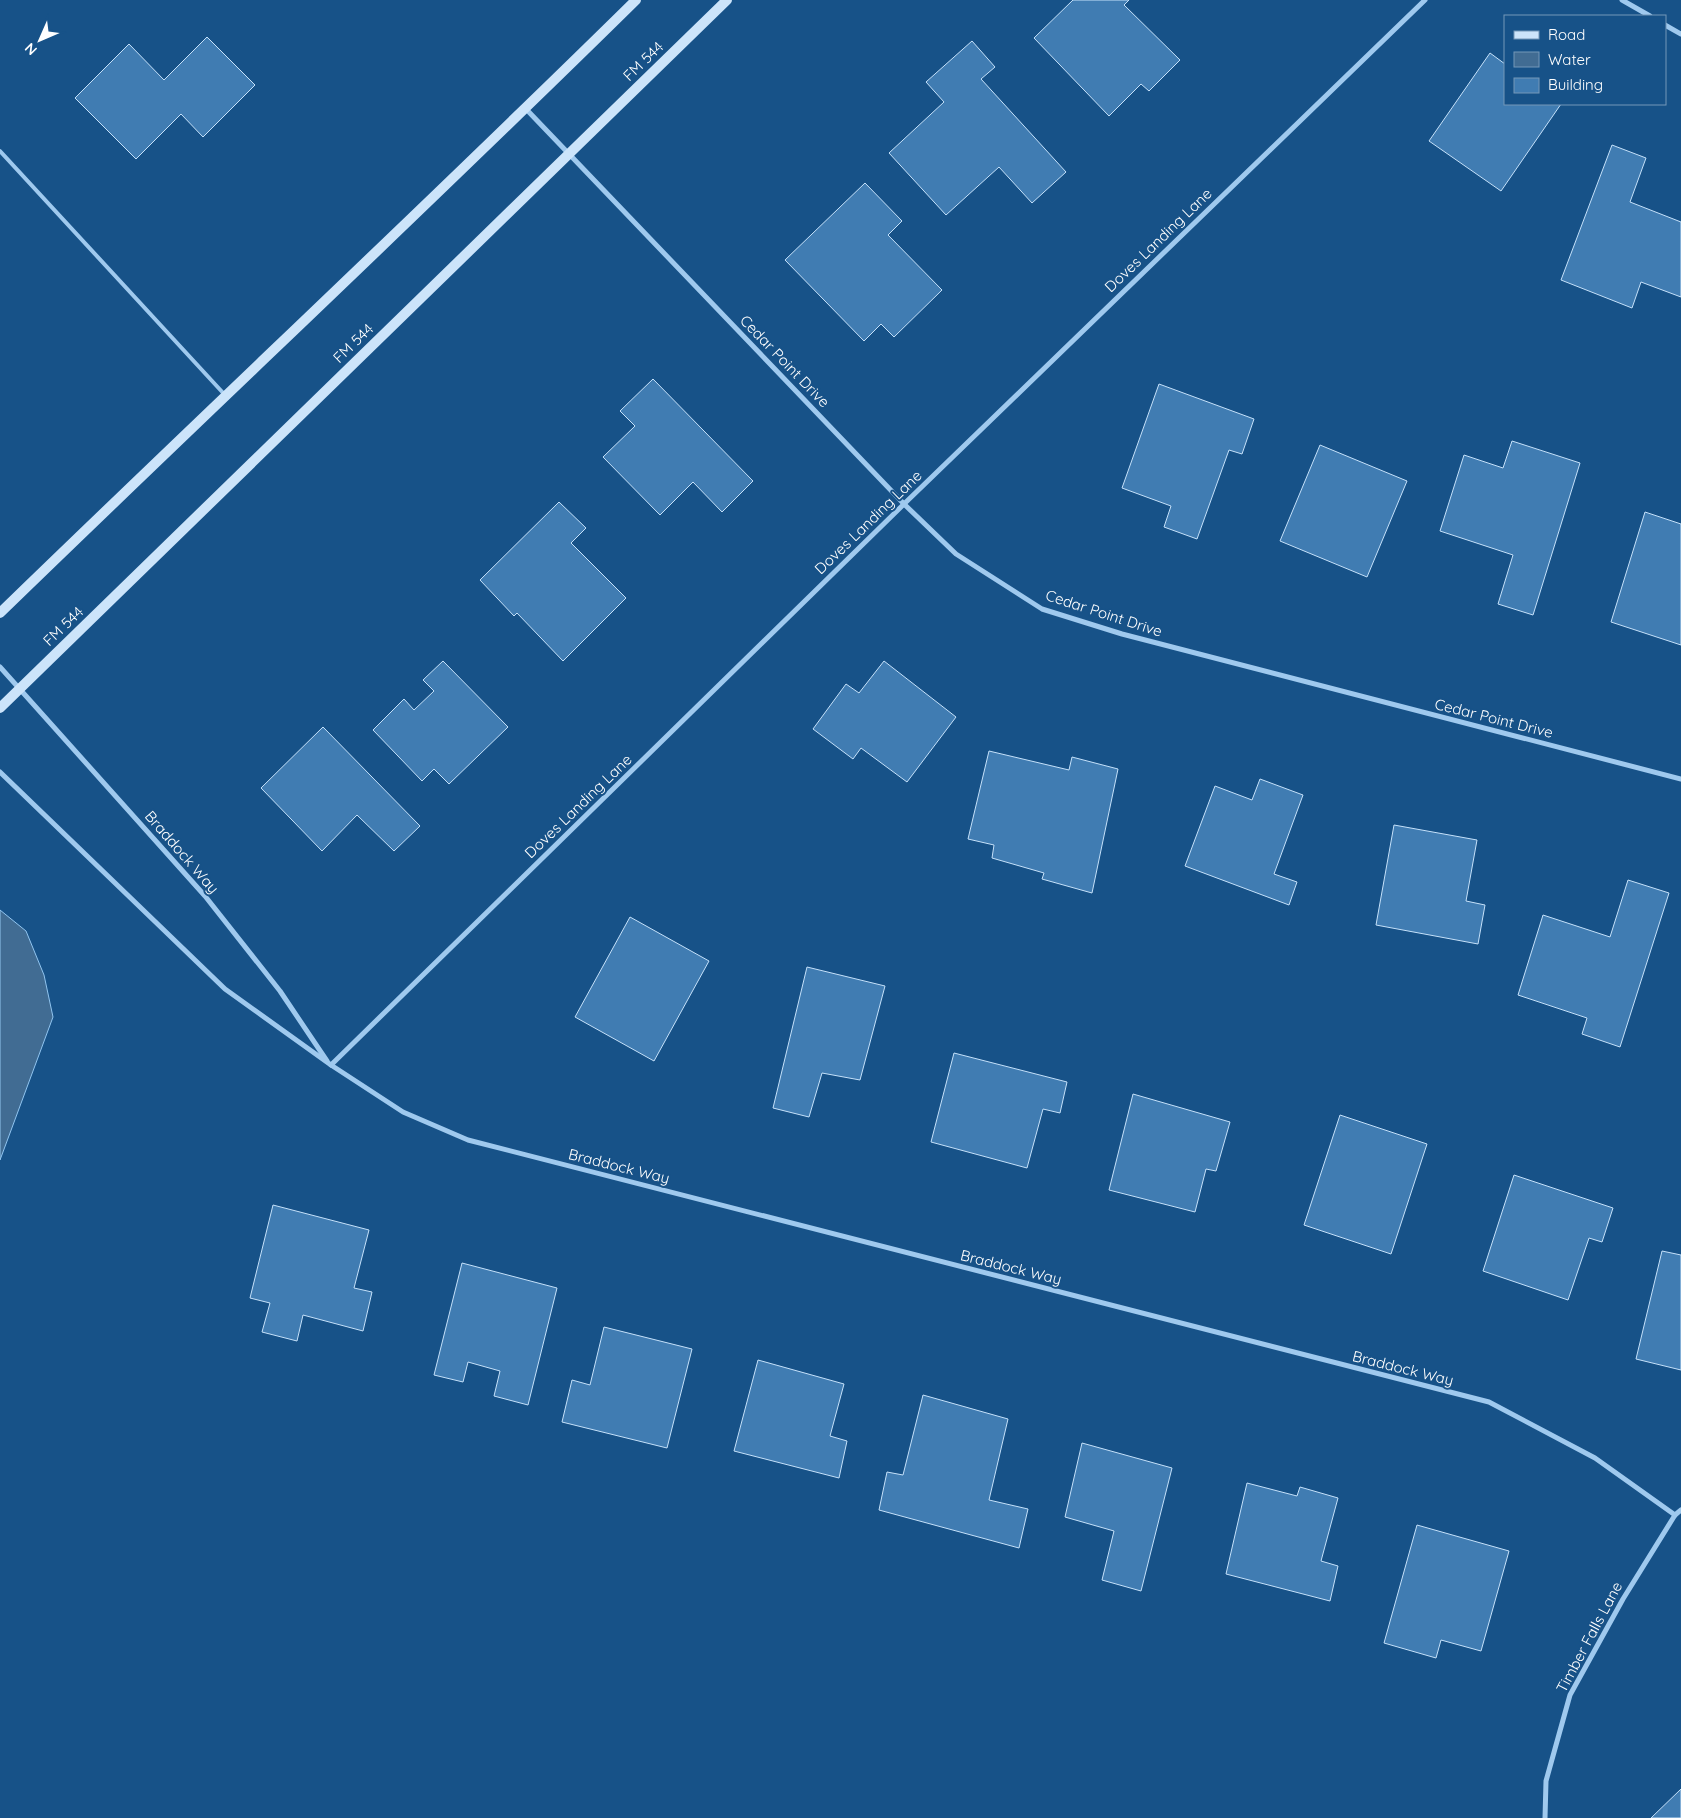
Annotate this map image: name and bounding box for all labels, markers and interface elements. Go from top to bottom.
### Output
north arrow [15,15,65,65]
legend [1504,15,1666,105]
text: Road [1548,25,1585,44]
street label: FM 544 [619,37,667,85]
text: N [21,39,41,59]
text: Water [1548,50,1591,69]
text: Building [1548,75,1603,94]
street label: Doves Landing Lane [1100,184,1216,296]
street label: Cedar Point Drive [736,311,834,411]
street label: FM 544 [329,319,377,367]
street label: Doves Landing Lane [810,466,926,578]
street label: Cedar Point Drive [1043,585,1165,641]
street label: FM 544 [39,602,87,650]
street label: Cedar Point Drive [1433,694,1555,742]
street label: Doves Landing Lane [520,750,636,862]
street label: Braddock Way [141,807,223,897]
street label: Braddock Way [566,1144,672,1188]
street label: Braddock Way [958,1245,1064,1289]
street label: Braddock Way [1350,1346,1456,1390]
street label: Timber Falls Lane [1552,1578,1626,1696]

